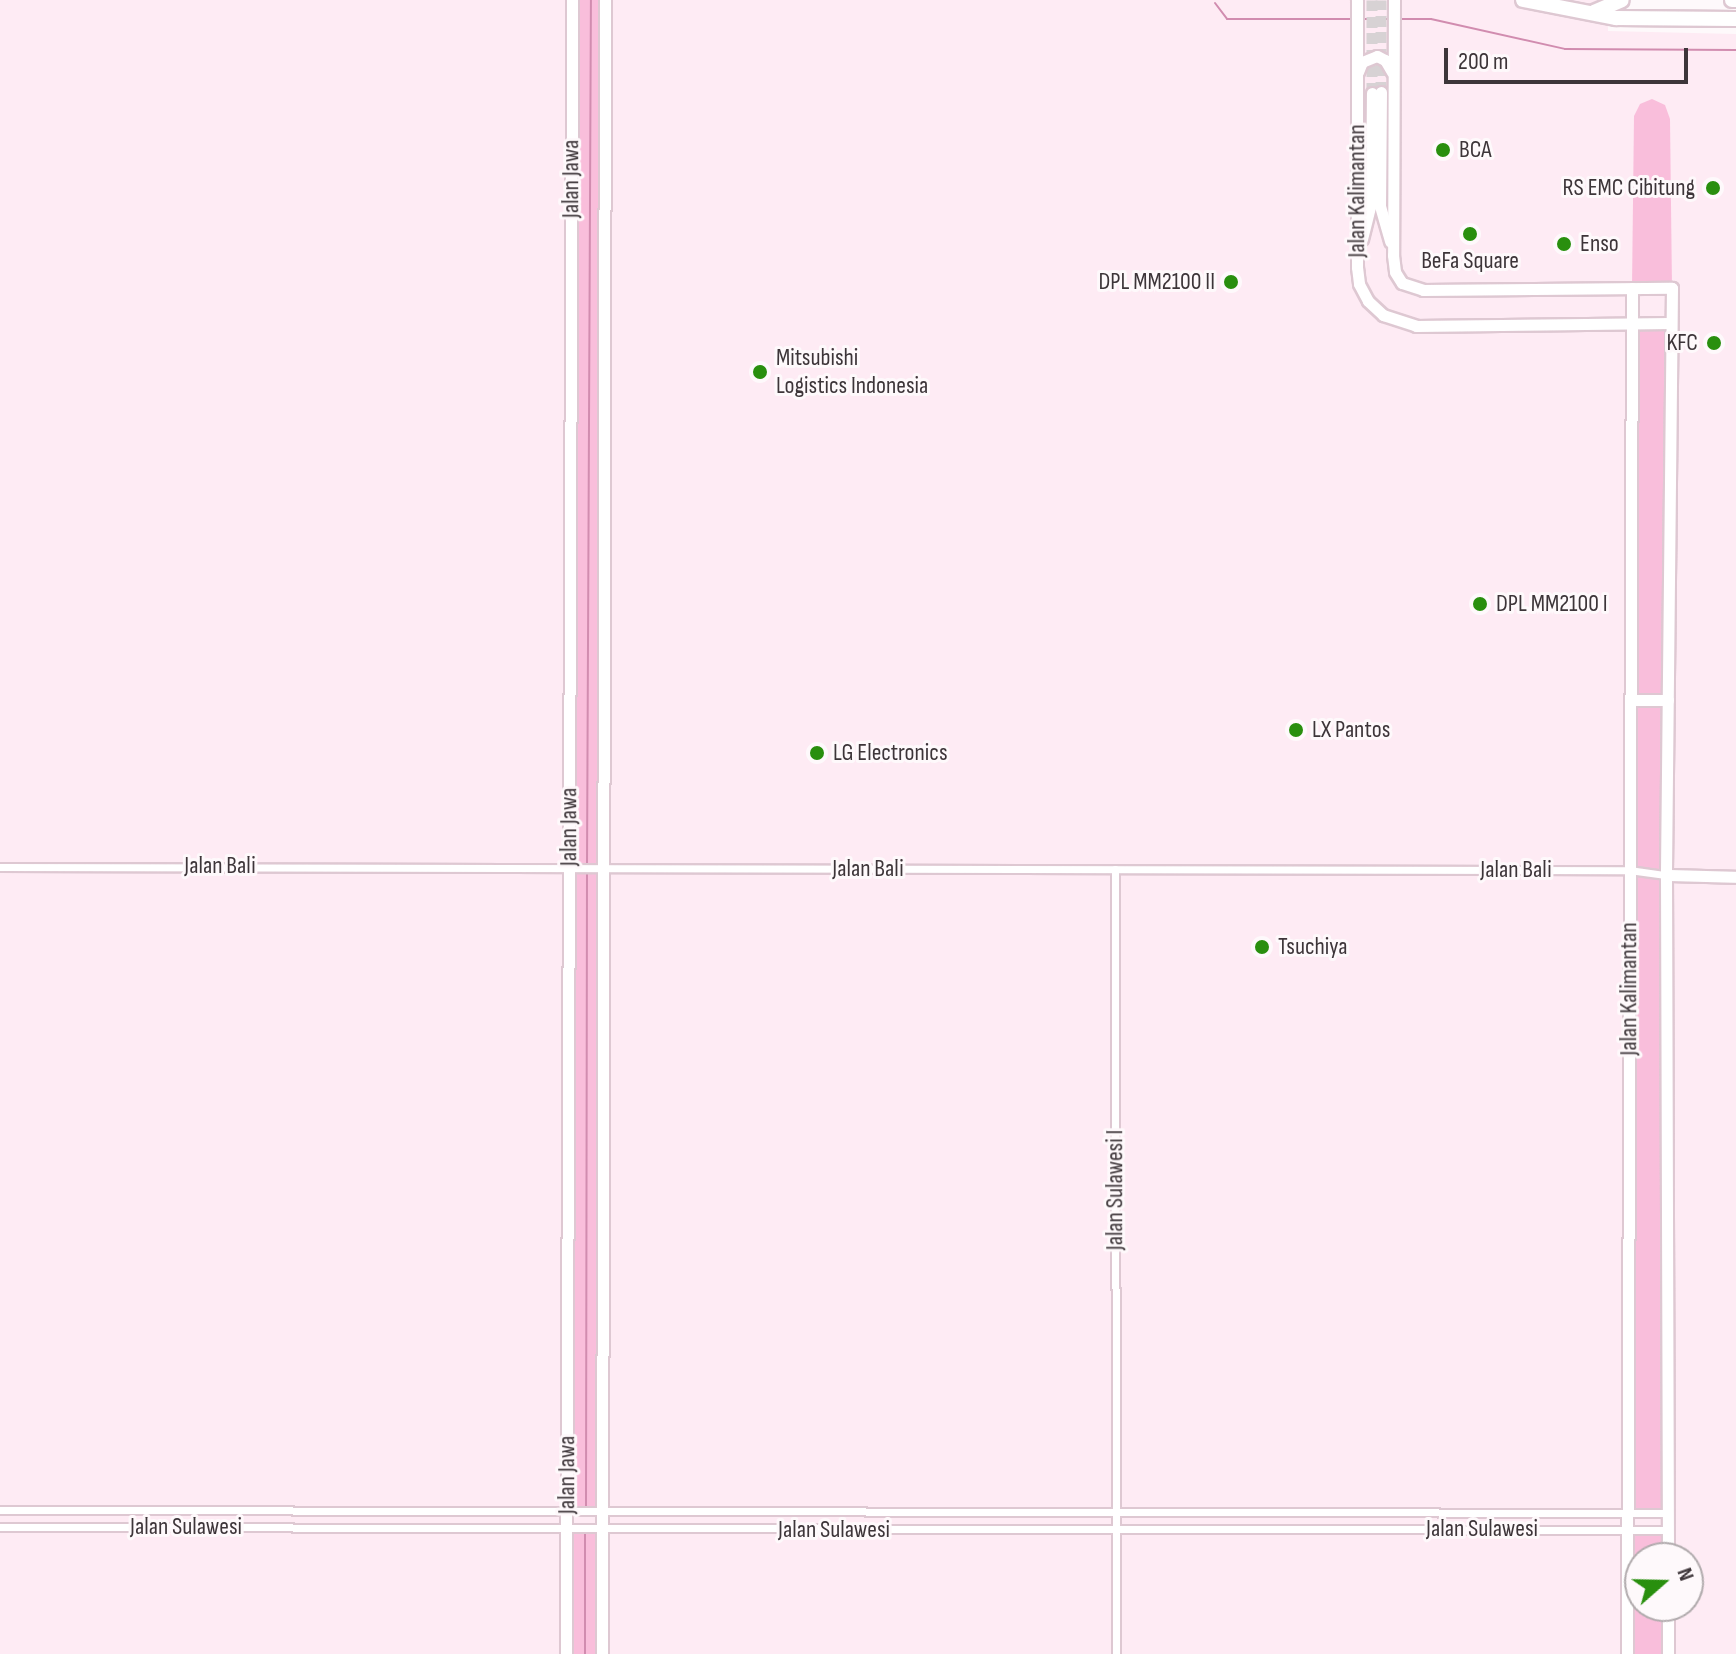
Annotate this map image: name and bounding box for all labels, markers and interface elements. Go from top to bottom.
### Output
scale bar [1448,32,1692,82]
text: 200 m [1458,47,1509,76]
street label: Jalan Kalimantan [1343,124,1371,258]
place label: BCA [1459,136,1492,164]
street label: Jalan Jawa [557,140,585,218]
marker: BCA [1434,141,1452,159]
place label: RS EMC Cibitung [1562,174,1695,202]
marker: RS EMC Cibitung [1702,177,1724,199]
marker: BeFa Square [1461,225,1479,243]
place label: Enso [1580,230,1619,258]
marker: Enso [1555,235,1573,253]
place label: BeFa Square [1421,247,1519,275]
place label: DPL MM2100 II [1099,268,1215,296]
marker: DPL MM2100 II [1222,273,1240,291]
place label: KFC [1666,329,1698,357]
marker: KFC [1705,334,1723,352]
place label: Mitsubishi Logistics Indonesia [776,344,928,400]
marker: Mitsubishi Logistics Indonesia [751,363,769,381]
place label: DPL MM2100 I [1496,590,1608,618]
marker: DPL MM2100 I [1471,595,1489,613]
place label: LX Pantos [1312,716,1390,744]
marker: LX Pantos [1287,721,1305,739]
place label: LG Electronics [833,739,948,767]
marker: LG Electronics [808,744,826,762]
street label: Jalan Jawa [555,788,583,866]
street label: Jalan Bali [184,852,256,880]
street label: Jalan Bali [832,855,904,883]
street label: Jalan Bali [1480,856,1552,884]
street label: Jalan Kalimantan [1615,922,1643,1056]
place label: Tsuchiya [1278,933,1347,961]
marker: Tsuchiya [1253,938,1271,956]
street label: Jalan Sulawesi I [1101,1130,1129,1250]
street label: Jalan Jawa [553,1436,581,1514]
street label: Jalan Sulawesi [130,1513,242,1541]
street label: Jalan Sulawesi [1426,1515,1538,1543]
street label: Jalan Sulawesi [778,1516,890,1544]
north arrow [1624,1542,1704,1622]
text: N [1670,1564,1700,1584]

